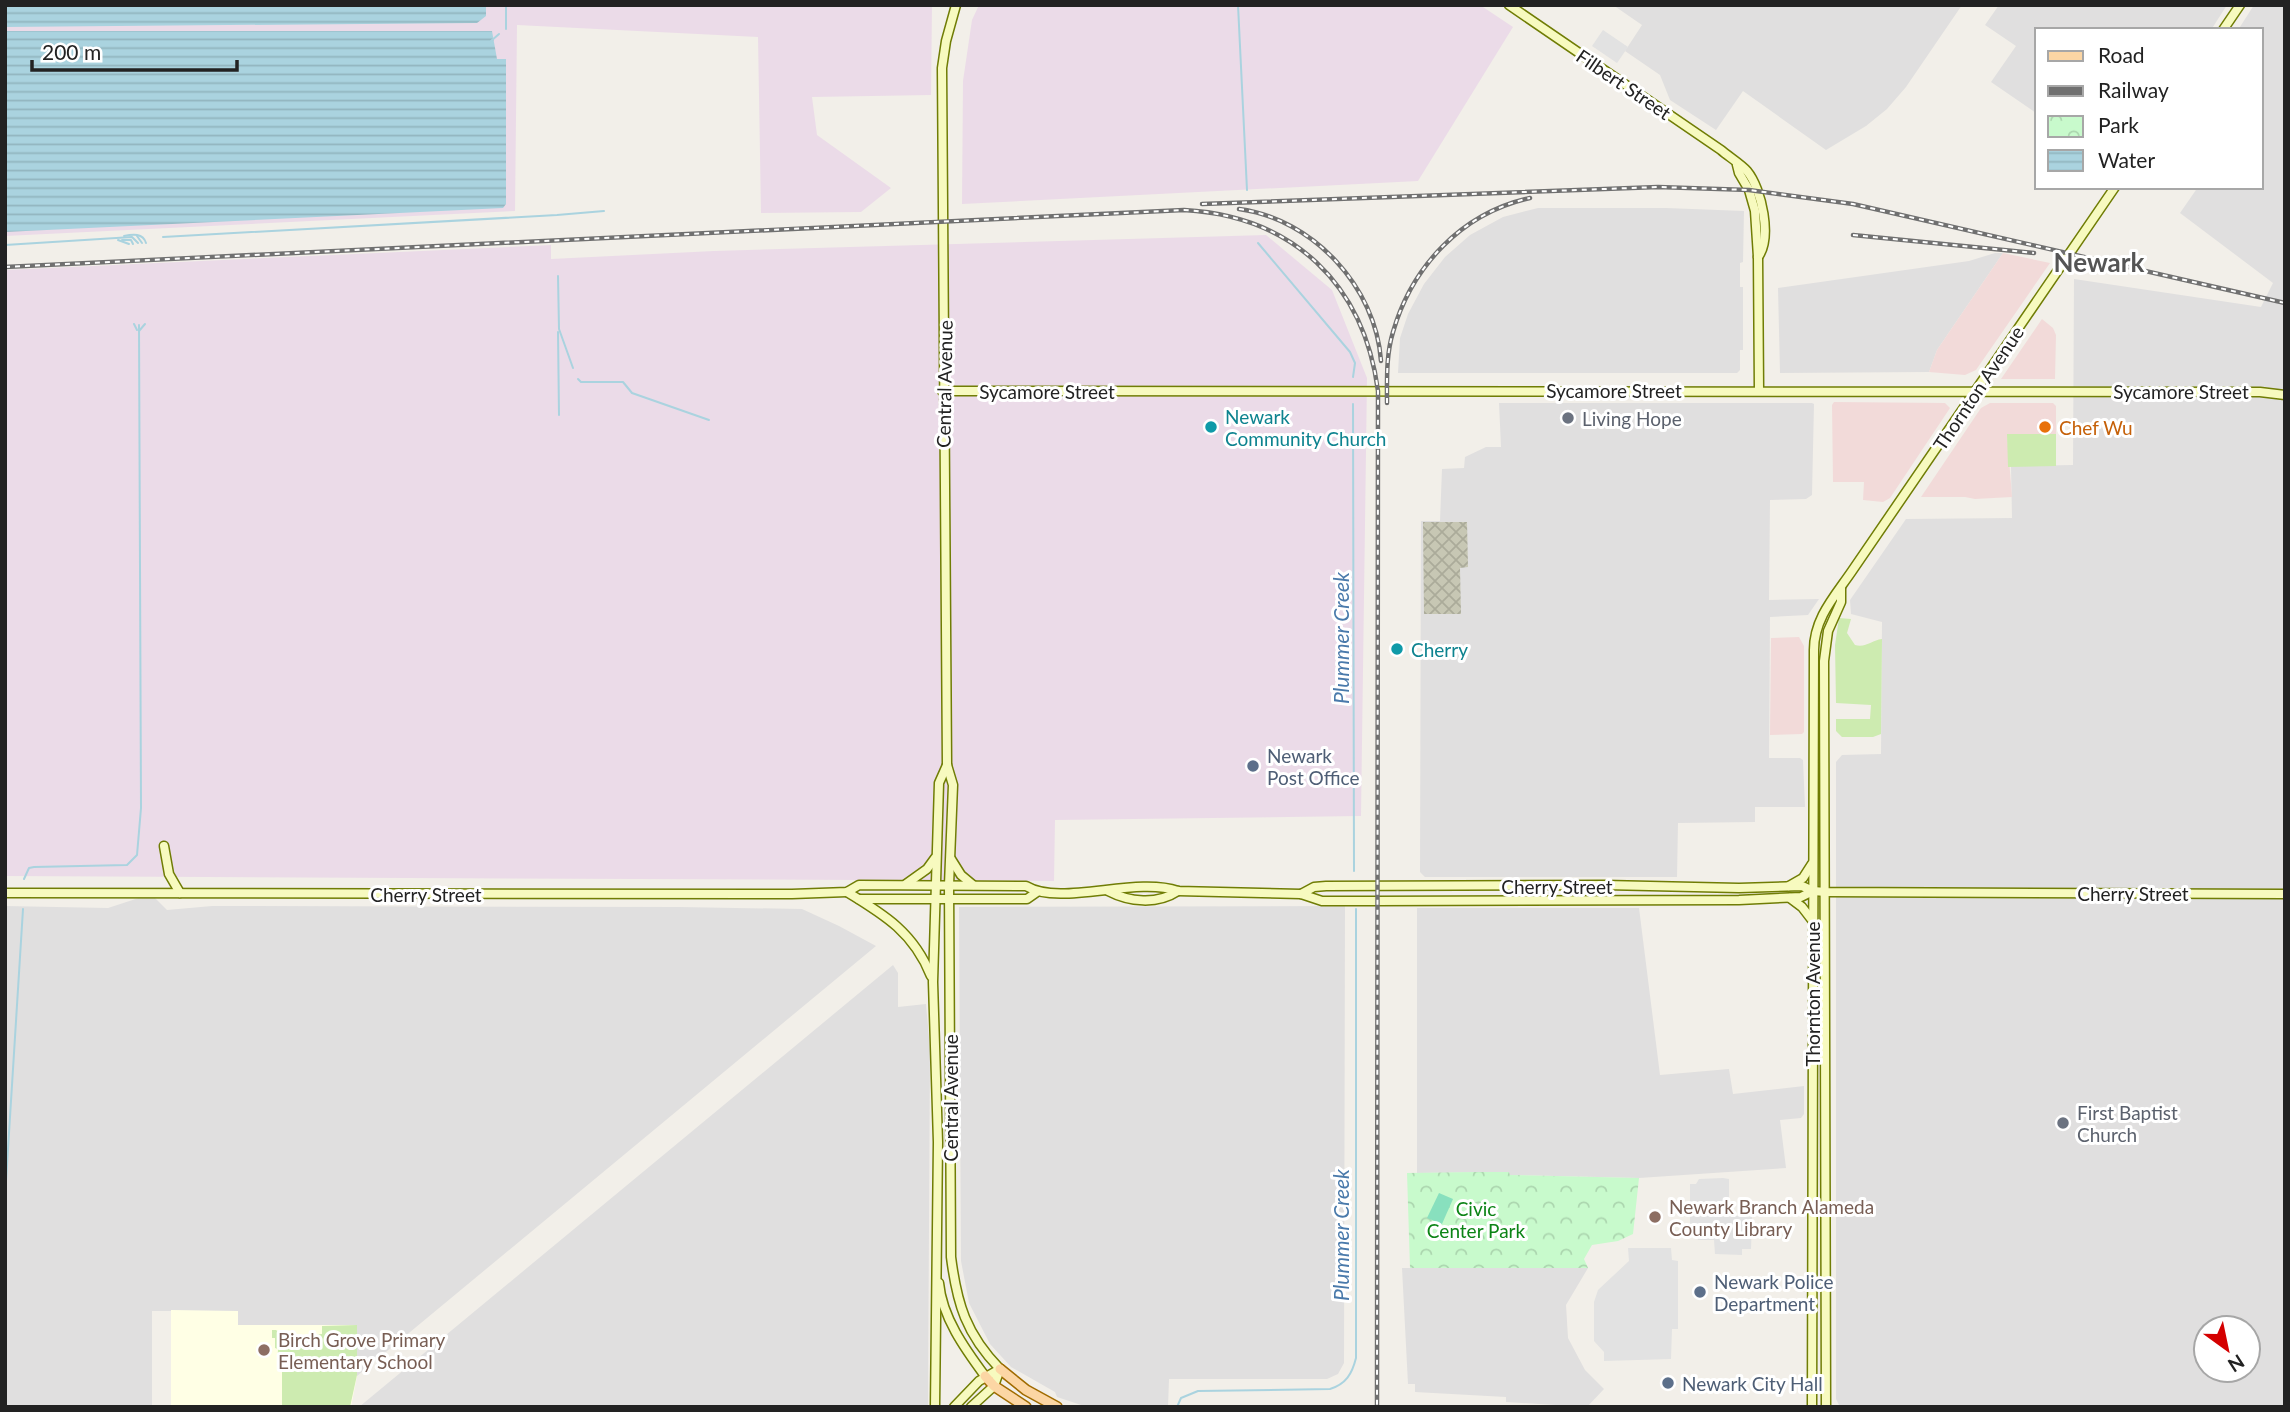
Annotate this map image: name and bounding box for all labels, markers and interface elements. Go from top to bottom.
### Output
scale bar [32,28,236,72]
legend [2035,28,2262,189]
text: 200 m [42,39,101,64]
text: Road [2098,42,2145,67]
street label: Filbert Street [1572,44,1676,124]
text: Railway [2098,77,2169,102]
text: Park [2098,112,2139,137]
text: Water [2098,147,2155,172]
district label: Newark [2054,246,2145,278]
street label: Central Avenue [931,320,957,448]
street label: Thornton Avenue [1928,321,2028,455]
street label: Sycamore Street [1546,379,1682,402]
street label: Sycamore Street [979,380,1115,403]
street label: Sycamore Street [2113,380,2249,403]
place label: Newark Community Church [1225,405,1386,450]
place label: Living Hope [1582,407,1682,430]
marker: Living Hope [1560,410,1576,426]
place label: Chef Wu [2059,416,2133,439]
marker: Newark Community Church [1203,419,1219,435]
marker: Chef Wu [2037,419,2053,435]
water label: Plummer Creek [1328,571,1353,704]
place label: Cherry [1411,638,1468,661]
marker: Cherry [1389,641,1405,657]
place label: Newark Post Office [1267,744,1360,789]
marker: Newark Post Office [1245,758,1261,774]
street label: Cherry Street [1501,875,1613,898]
street label: Cherry Street [2077,882,2189,905]
street label: Cherry Street [370,883,482,906]
street label: Thornton Avenue [1801,921,1824,1067]
street label: Central Avenue [939,1034,962,1162]
place label: First Baptist Church [2077,1101,2178,1146]
marker: First Baptist Church [2055,1115,2071,1131]
water label: Plummer Creek [1328,1168,1353,1301]
place label: Newark Branch Alameda County Library [1669,1195,1874,1240]
park label: Civic Center Park [1427,1197,1525,1242]
marker: Newark Branch Alameda County Library [1647,1209,1663,1225]
place label: Newark Police Department [1714,1270,1834,1315]
marker: Newark Police Department [1692,1284,1708,1300]
north arrow [2192,1314,2262,1384]
place label: Birch Grove Primary Elementary School [278,1328,446,1373]
marker: Birch Grove Primary Elementary School [256,1342,272,1358]
text: N [2224,1350,2249,1377]
place label: Newark City Hall [1682,1372,1823,1395]
marker: Newark City Hall [1660,1375,1676,1391]

